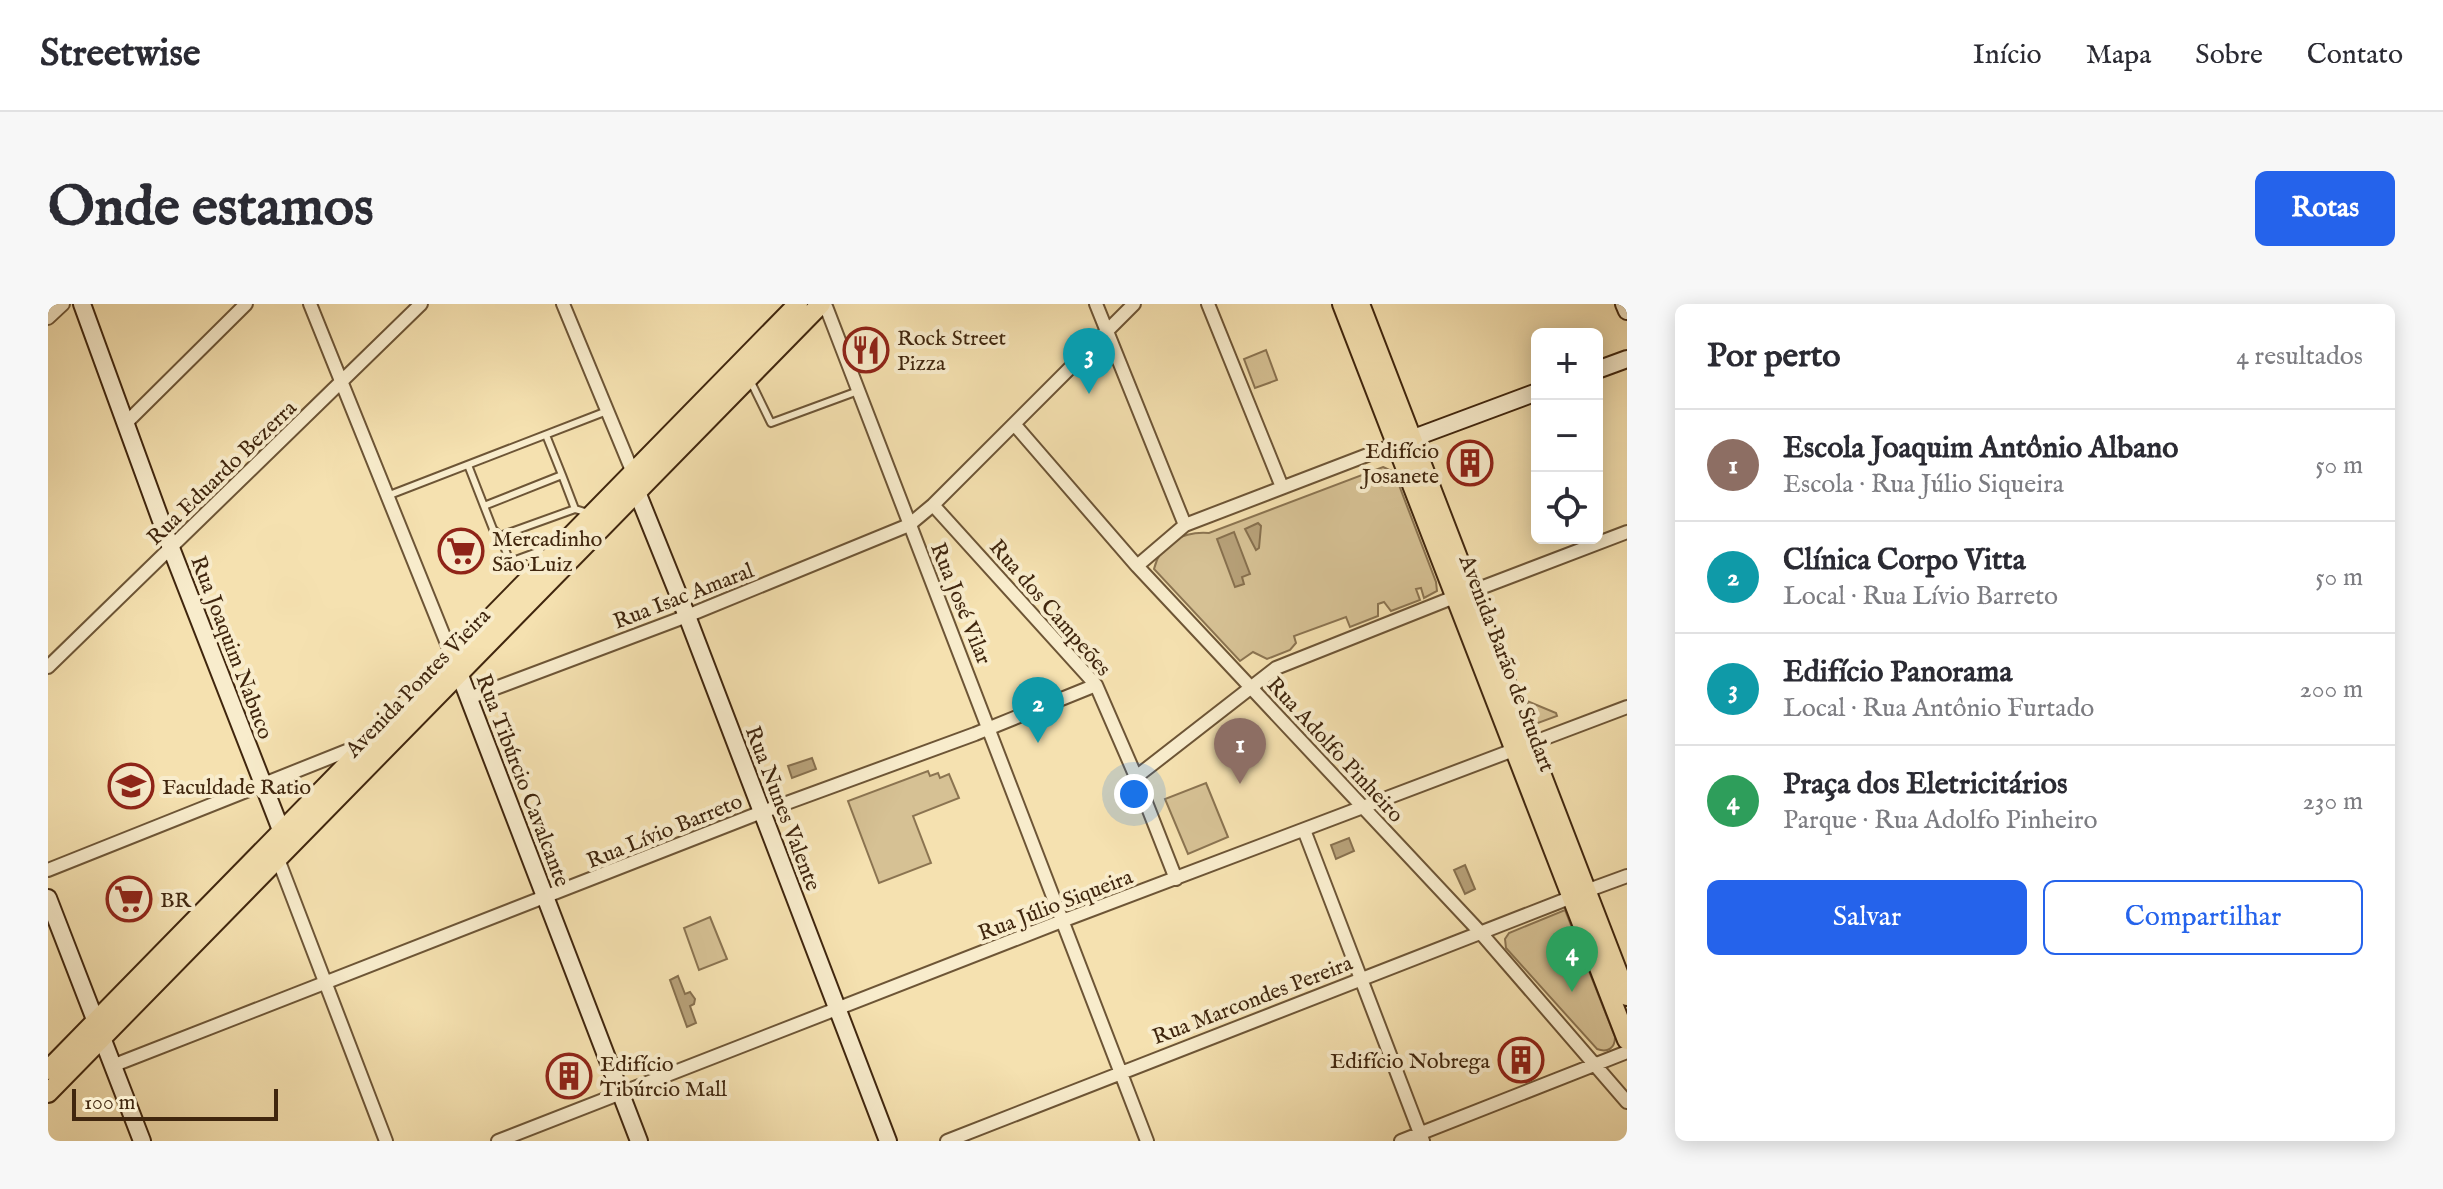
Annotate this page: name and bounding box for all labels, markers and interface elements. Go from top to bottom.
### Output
text: Streetwise [40,31,200,79]
text: Início [1973,38,2042,73]
text: Mapa [2086,38,2151,73]
text: Sobre [2195,38,2263,73]
text: Contato [2307,38,2403,73]
button: Rotas [2255,171,2395,246]
text: Onde estamos [48,173,374,244]
place label: Rock Street Pizza [897,325,1007,378]
restaurant icon: Rock Street Pizza [842,326,890,374]
pin: 3 [1063,328,1115,394]
map controls [1531,328,1603,544]
button: + [1531,328,1603,400]
text: Por perto [1707,335,1841,378]
text: 4 resultados [2236,340,2363,373]
street label: Rua Eduardo Bezerra [142,395,303,552]
button: − [1531,400,1603,472]
text: Escola Joaquim Antônio Albano [1783,430,2178,468]
place label: Edifício Josanete [1359,438,1439,491]
building icon: Edifício Josanete [1446,439,1494,487]
text: 1 [1728,449,1738,482]
text: 50 m [2315,449,2363,482]
text: Escola · Rua Júlio Siqueira [1783,468,2064,501]
button: locate [1531,472,1603,544]
place label: Mercadinho São Luiz [492,526,603,579]
supermarket icon: Mercadinho São Luiz [437,527,485,575]
street label: Rua dos Campeões [982,534,1117,683]
street label: Rua José Vilar [923,539,997,669]
text: Clínica Corpo Vitta [1783,542,2026,580]
street label: Avenida Barão de Studart [1452,551,1561,776]
street label: Rua Joaquim Nabuco [183,552,279,744]
street label: Rua Isac Amaral [609,557,758,637]
text: 2 [1727,561,1739,594]
text: 50 m [2315,561,2363,594]
text: Local · Rua Lívio Barreto [1783,580,2058,613]
street label: Avenida Pontes Vieira [339,602,497,765]
text: Edifício Panorama [1783,654,2012,692]
street label: Rua Tibúrcio Cavalcante [469,670,576,891]
street label: Rua Adolfo Pinheiro [1260,672,1409,829]
text: 3 [1728,673,1738,706]
text: 200 m [2299,673,2363,706]
pin: 2 [1012,677,1064,743]
text: Local · Rua Antônio Furtado [1783,692,2094,725]
pin: 1 [1214,718,1266,784]
street label: Rua Nunes Valente [738,722,826,895]
school or university icon: Faculdade Ratio [107,762,155,810]
text: Praça dos Eletricitários [1783,766,2068,804]
place label: Faculdade Ratio [162,774,311,802]
your location [1114,774,1154,814]
text: 4 [1727,785,1739,818]
text: 230 m [2303,785,2363,818]
street label: Rua Lívio Barreto [583,788,747,876]
text: Parque · Rua Adolfo Pinheiro [1783,804,2098,837]
street label: Rua Júlio Siqueira [974,863,1138,948]
supermarket icon: BR [105,875,153,923]
button: Salvar [1707,880,2027,955]
button: Compartilhar [2043,880,2363,955]
place label: BR [160,887,192,915]
pin: 4 [1546,926,1598,992]
street label: Rua Marcondes Pereira [1149,950,1357,1052]
building icon: Edifício Nobrega [1497,1036,1545,1084]
place label: Edifício Nobrega [1330,1048,1490,1076]
place label: Edifício Tibúrcio Mall [600,1051,727,1104]
building icon: Edifício Tibúrcio Mall [545,1052,593,1100]
scale bar [72,1085,278,1121]
text: 100 m [84,1089,136,1117]

